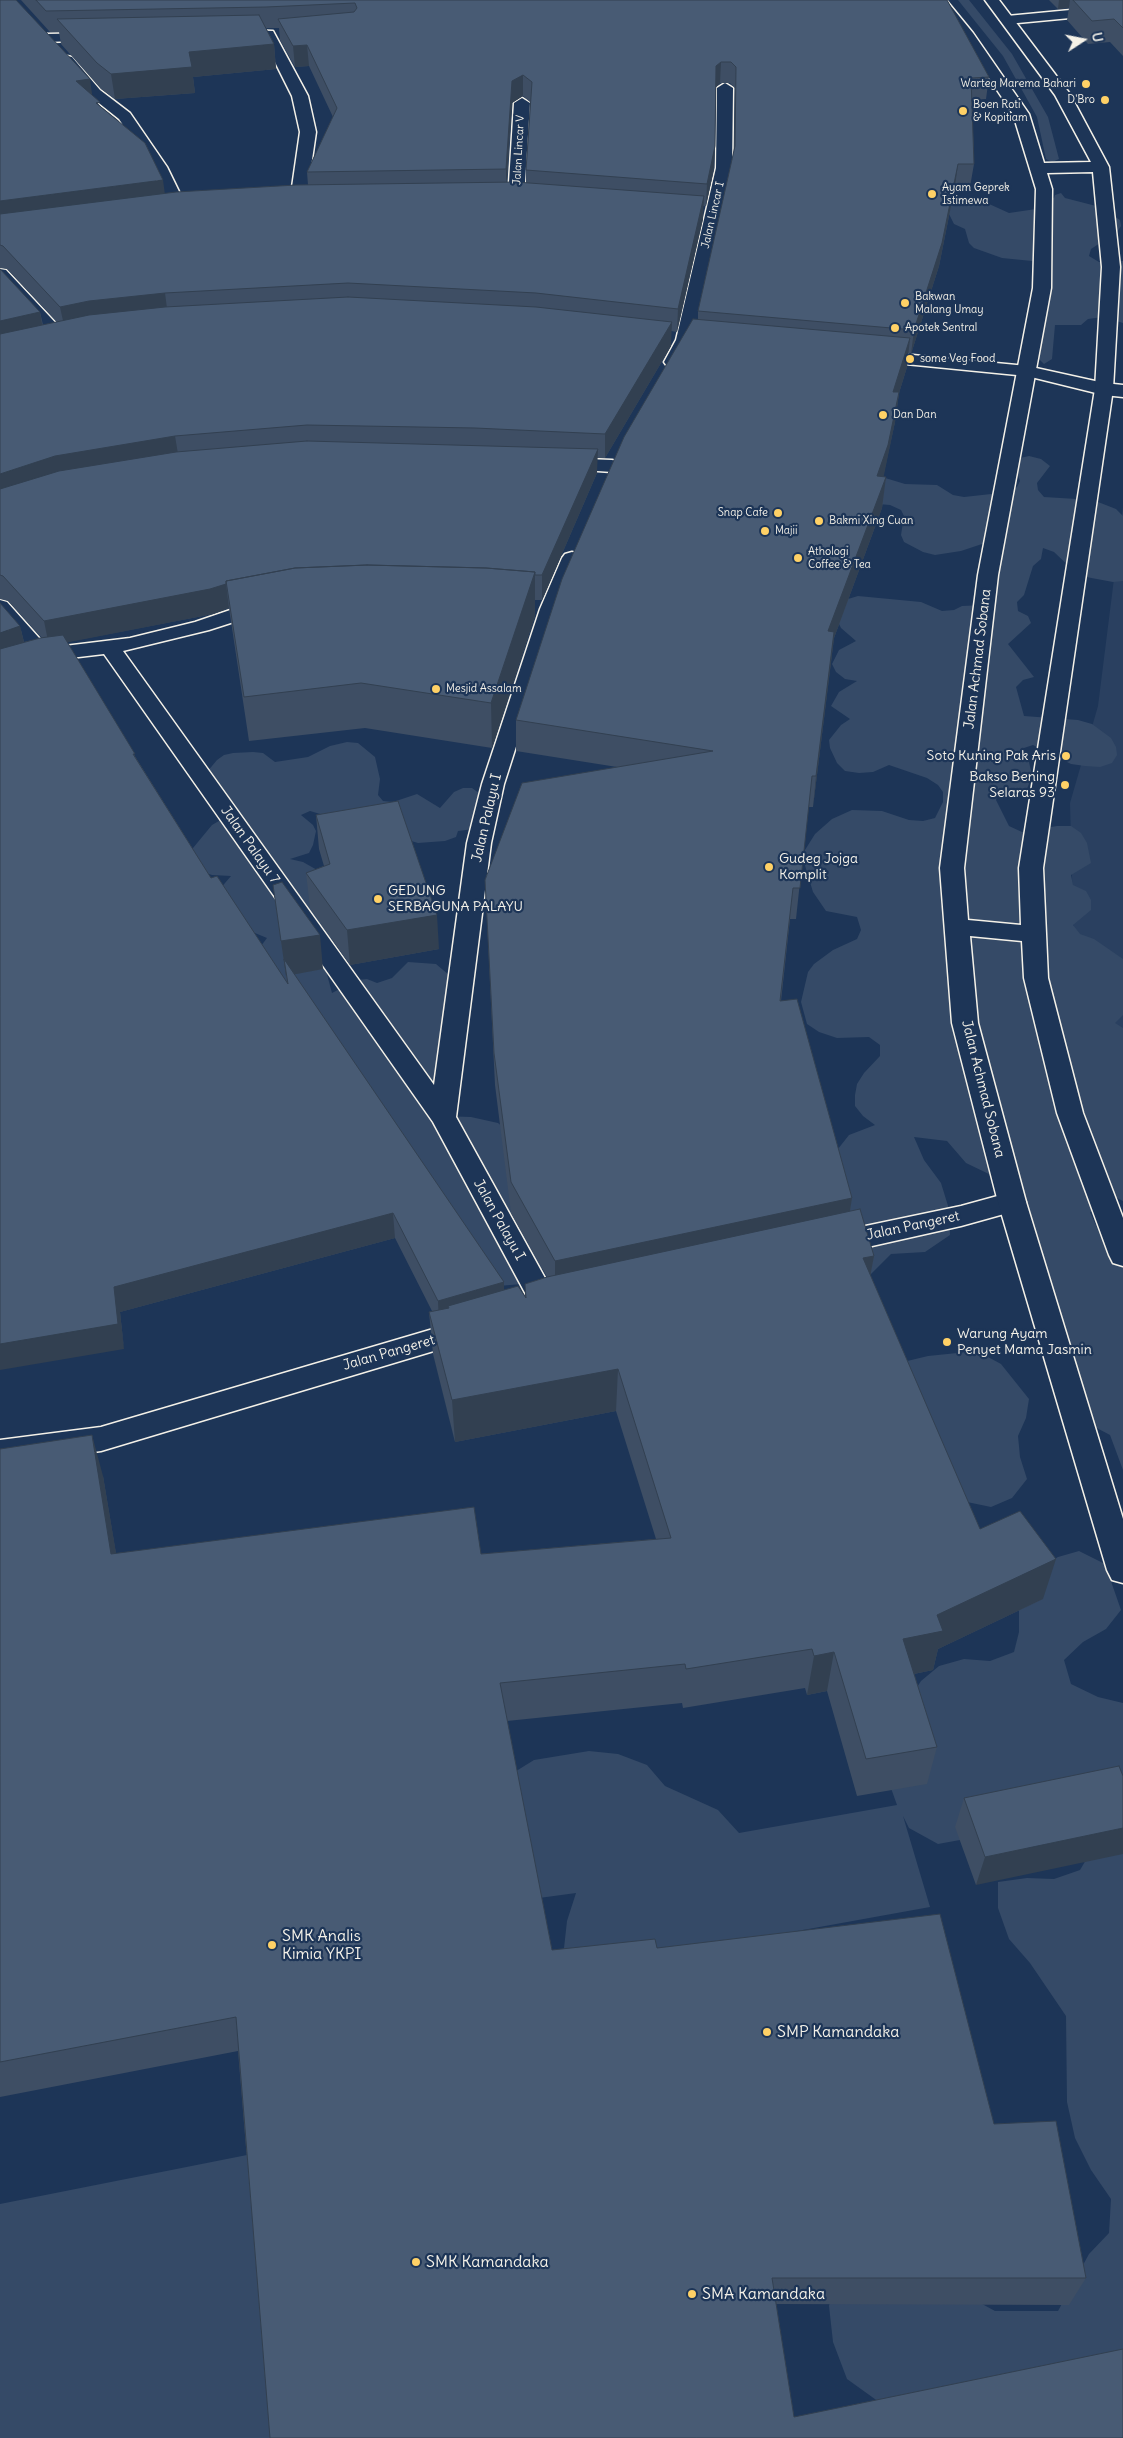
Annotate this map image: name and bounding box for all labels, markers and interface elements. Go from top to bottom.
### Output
north arrow [1058,15,1108,65]
text: U [1088,31,1107,44]
place label: Warteg Marema Bahari [961,77,1076,91]
marker: Warteg Marema Bahari [1080,78,1092,90]
place label: D'Bro [1067,93,1095,107]
marker: D'Bro [1099,94,1111,106]
place label: Boen Roti & Kopitiam [973,98,1028,124]
marker: Boen Roti & Kopitiam [957,105,969,117]
street label: Jalan Lincar V [511,115,527,185]
street label: Jalan Lincar I [699,180,727,250]
place label: Ayam Geprek Istimewa [942,181,1010,207]
marker: Ayam Geprek Istimewa [926,188,938,200]
place label: Bakwan Malang Umay [915,290,984,316]
marker: Bakwan Malang Umay [899,297,911,309]
place label: Apotek Sentral [905,321,977,335]
marker: Apotek Sentral [889,322,901,334]
place label: sоme Veg Fооd [920,352,995,366]
marker: sоme Veg Fооd [904,353,916,365]
place label: Dan Dan [893,408,937,422]
marker: Dan Dan [877,409,889,421]
place label: Snap Cafe [718,506,768,520]
marker: Snap Cafe [772,507,784,519]
place label: Bakmi Xing Cuan [829,514,913,528]
marker: Bakmi Xing Cuan [813,515,825,527]
place label: Majii [775,524,798,538]
marker: Majii [759,525,771,537]
place label: Athologi Coffee & Tea [808,545,871,571]
marker: Athologi Coffee & Tea [792,552,804,564]
street label: Jalan Achmad Sobana [961,588,995,730]
place label: Mesjid Assalam [446,682,522,696]
marker: Mesjid Assalam [430,683,442,695]
place label: Soto Kuning Pak Aris [927,748,1056,764]
marker: Soto Kuning Pak Aris [1060,750,1072,762]
place label: Bakso Bening Selaras 93 [969,769,1055,802]
street label: Jalan Palayu I [469,772,505,864]
marker: Bakso Bening Selaras 93 [1059,779,1071,791]
street label: Jalan Palayu 7 [217,803,283,887]
place label: Gudeg Jojga Komplit [779,851,858,884]
marker: Gudeg Jojga Komplit [763,861,775,873]
place label: GEDUNG SERBAGUNA PALAYU [388,883,523,916]
marker: GEDUNG SERBAGUNA PALAYU [372,893,384,905]
street label: Jalan Achmad Sobana [958,1019,1008,1159]
street label: Jalan Palayu I [470,1176,528,1264]
street label: Jalan Pangeret [865,1208,961,1244]
place label: Warung Ayam Penyet Mama Jasmin [957,1326,1092,1358]
street label: Jalan Pangeret [341,1332,437,1374]
marker: Warung Ayam Penyet Mama Jasmin [941,1336,953,1348]
place label: SMK Analis Kimia YKPI [282,1926,361,1964]
marker: SMK Analis Kimia YKPI [266,1939,278,1951]
place label: SMP Kamandaka [777,2022,899,2042]
marker: SMP Kamandaka [761,2026,773,2038]
place label: SMK Kamandaka [426,2252,549,2272]
marker: SMK Kamandaka [410,2256,422,2268]
place label: SMA Kamandaka [702,2284,825,2304]
marker: SMA Kamandaka [686,2288,698,2300]

